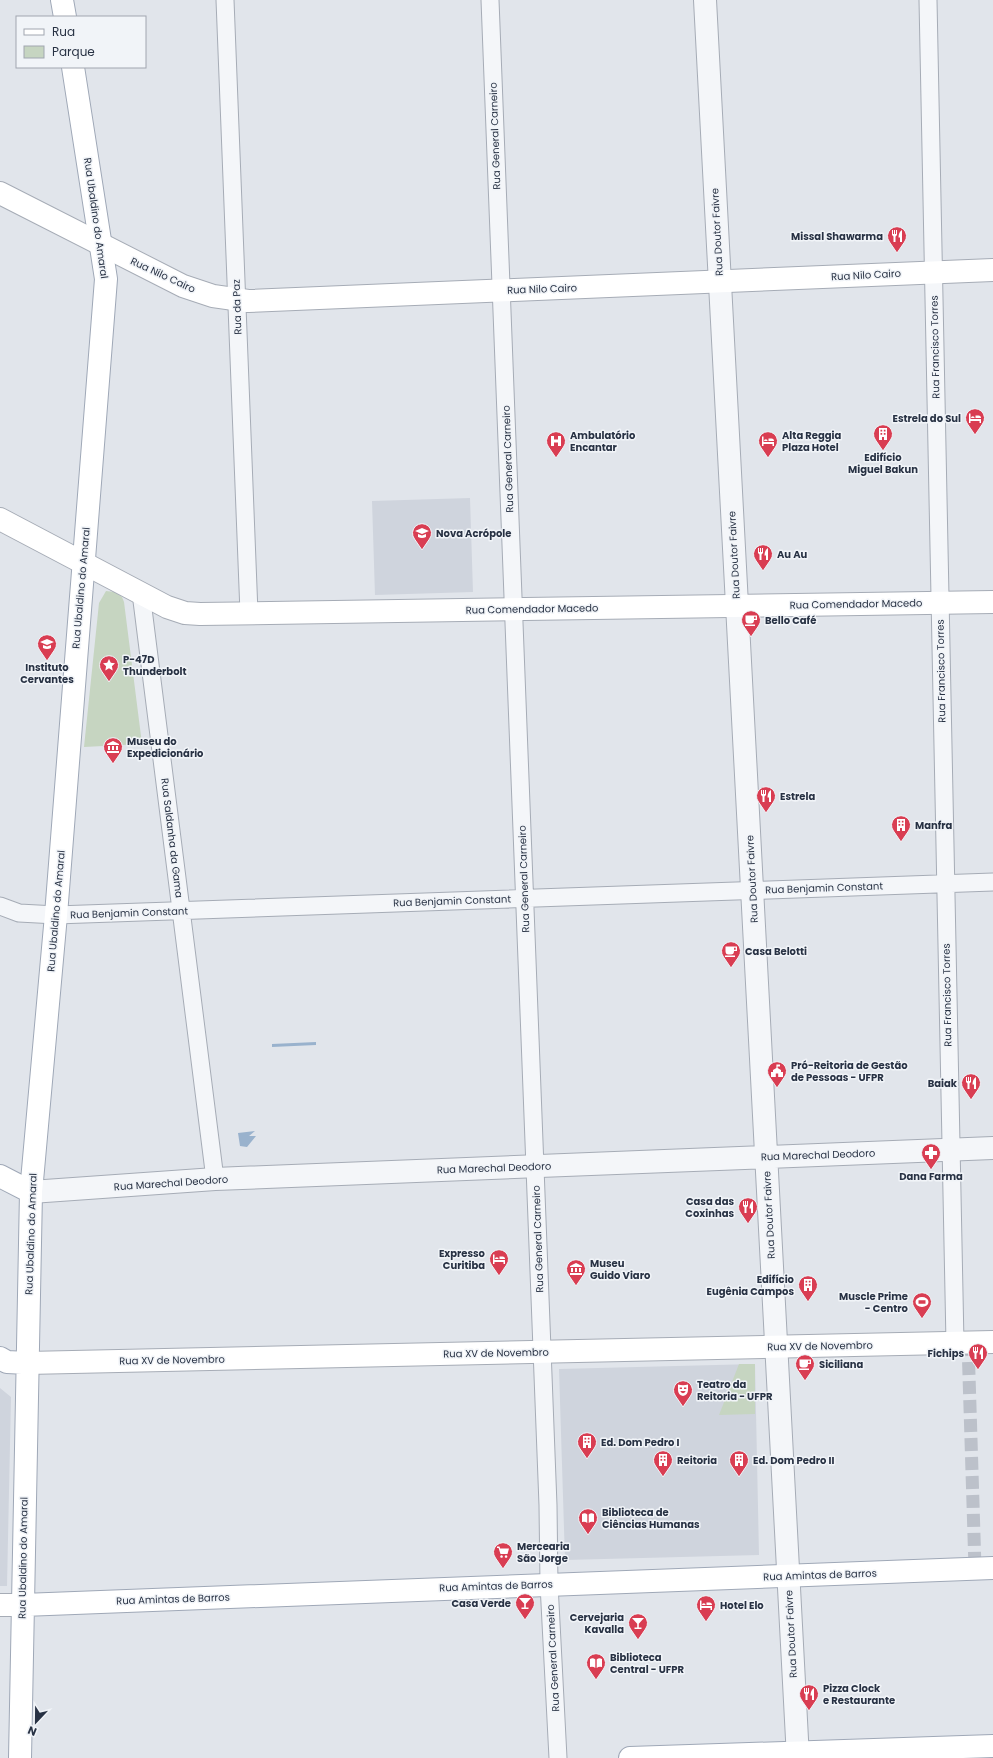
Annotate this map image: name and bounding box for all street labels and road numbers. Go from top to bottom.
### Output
street label: Rua General Carneiro [486,82,504,190]
street label: Rua Ubaldino do Amaral [80,157,112,279]
street label: Rua Doutor Faivre [707,188,727,276]
street label: Rua Nilo Cairo [128,253,198,297]
street label: Rua Nilo Cairo [831,266,901,284]
street label: Rua da Paz [229,279,245,335]
street label: Rua Nilo Cairo [507,280,577,298]
street label: Rua Francisco Torres [927,295,943,399]
street label: Rua General Carneiro [499,405,517,513]
street label: Rua Doutor Faivre [724,511,744,599]
street label: Rua Ubaldino do Amaral [68,527,94,649]
street label: Rua Comendador Macedo [789,595,923,613]
street label: Rua Comendador Macedo [465,600,599,618]
street label: Rua Francisco Torres [933,619,949,723]
street label: Rua Saldanha da Gama [157,777,187,899]
street label: Rua General Carneiro [515,825,533,933]
street label: Rua Doutor Faivre [742,835,762,923]
street label: Rua Ubaldino do Amaral [43,850,69,972]
street label: Rua Benjamin Constant [765,878,884,898]
street label: Rua Benjamin Constant [393,891,512,911]
street label: Rua Benjamin Constant [70,903,189,923]
street label: Rua Francisco Torres [939,943,955,1047]
street label: Rua Marechal Deodoro [761,1146,875,1164]
street label: Rua Marechal Deodoro [437,1159,551,1177]
street label: Rua Doutor Faivre [759,1171,779,1259]
street label: Rua Marechal Deodoro [113,1172,229,1194]
street label: Rua Ubaldino do Amaral [21,1173,41,1295]
street label: Rua General Carneiro [529,1185,547,1293]
street label: Rua XV de Novembro [767,1338,873,1354]
street label: Rua XV de Novembro [443,1345,549,1361]
street label: Rua XV de Novembro [119,1352,225,1368]
street label: Rua Ubaldino do Amaral [14,1497,32,1619]
street label: Rua Amintas de Barros [763,1566,877,1584]
street label: Rua Amintas de Barros [439,1577,553,1595]
street label: Rua Amintas de Barros [116,1590,230,1608]
street label: Rua Doutor Faivre [781,1590,801,1678]
street label: Rua General Carneiro [543,1604,563,1712]

